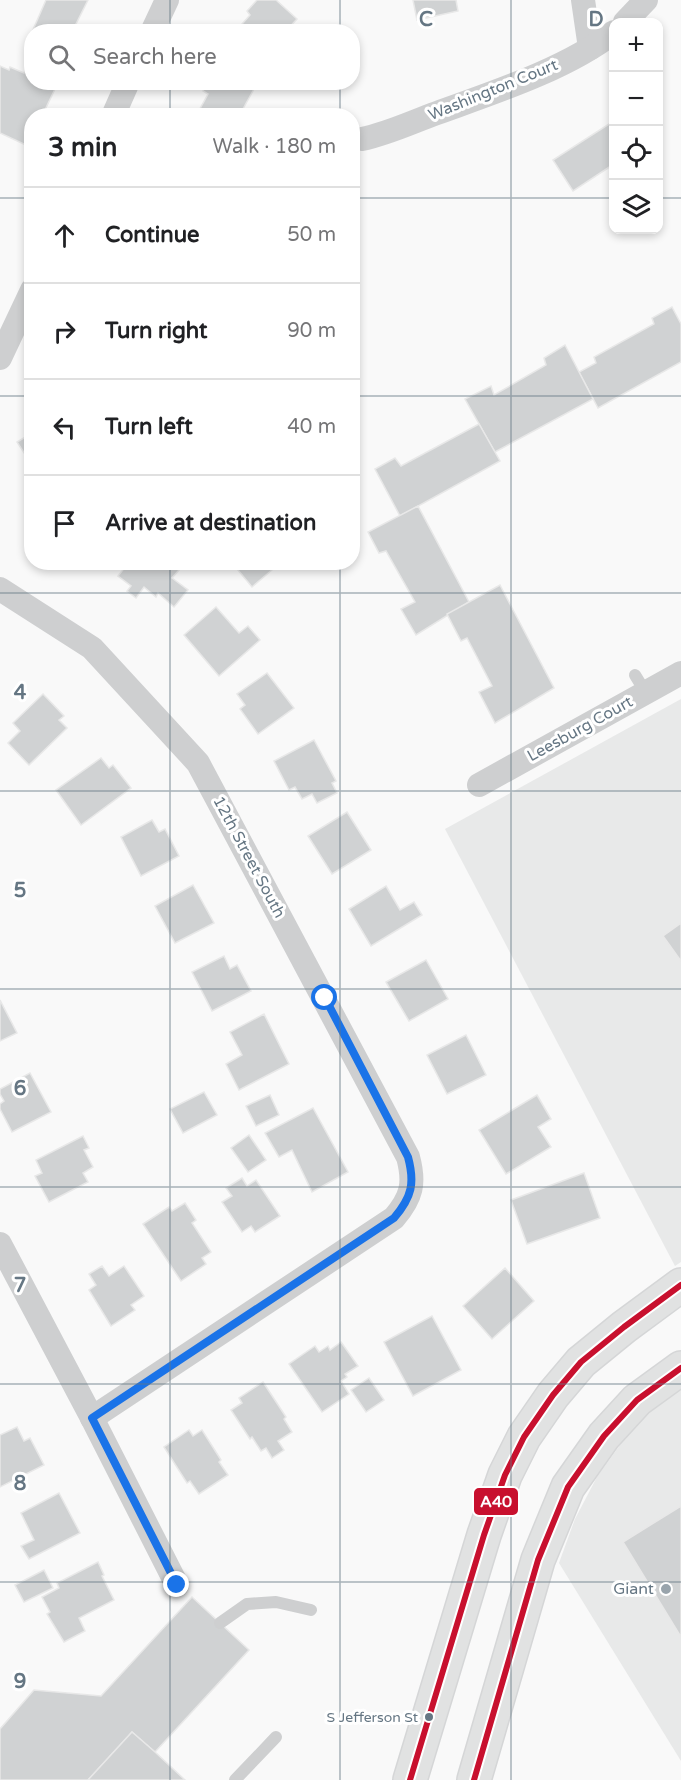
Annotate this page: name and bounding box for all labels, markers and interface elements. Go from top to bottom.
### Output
text: C [419,8,433,32]
text: D [588,8,604,32]
map controls [609,18,663,234]
button: + [609,18,663,72]
search box [24,24,360,90]
icon: search [45,41,78,74]
text: Search here [93,44,217,70]
street label: Washington Court [425,55,561,125]
button: − [609,72,663,126]
button: locate [609,126,663,180]
text: 3 min [48,132,117,163]
text: Walk · 180 m [213,135,336,159]
button: layers [609,180,663,234]
icon: ahead [48,219,81,252]
text: Continue [105,222,200,248]
text: 50 m [287,223,336,247]
icon: right [48,315,81,348]
text: Turn right [105,318,207,344]
text: 90 m [287,319,336,343]
icon: left [48,411,81,444]
text: Turn left [105,414,193,440]
text: 40 m [287,415,336,439]
icon: arrive [48,507,81,540]
text: Arrive at destination [105,510,316,536]
text: 4 [14,681,27,705]
street label: Leesburg Court [524,692,636,766]
street label: 12th Street South [208,793,290,921]
text: 5 [14,879,26,903]
route start [311,984,337,1010]
text: 6 [14,1077,26,1101]
text: 7 [14,1274,26,1298]
text: 8 [14,1472,26,1496]
line badge: A40 [473,1487,519,1516]
text: A40 [480,1492,512,1512]
route end [163,1571,189,1597]
place label: Giant [613,1579,654,1599]
marker: Giant [659,1582,673,1596]
text: 9 [14,1670,26,1694]
place label: S Jefferson St [327,1709,419,1726]
marker: S Jefferson St [423,1711,435,1723]

